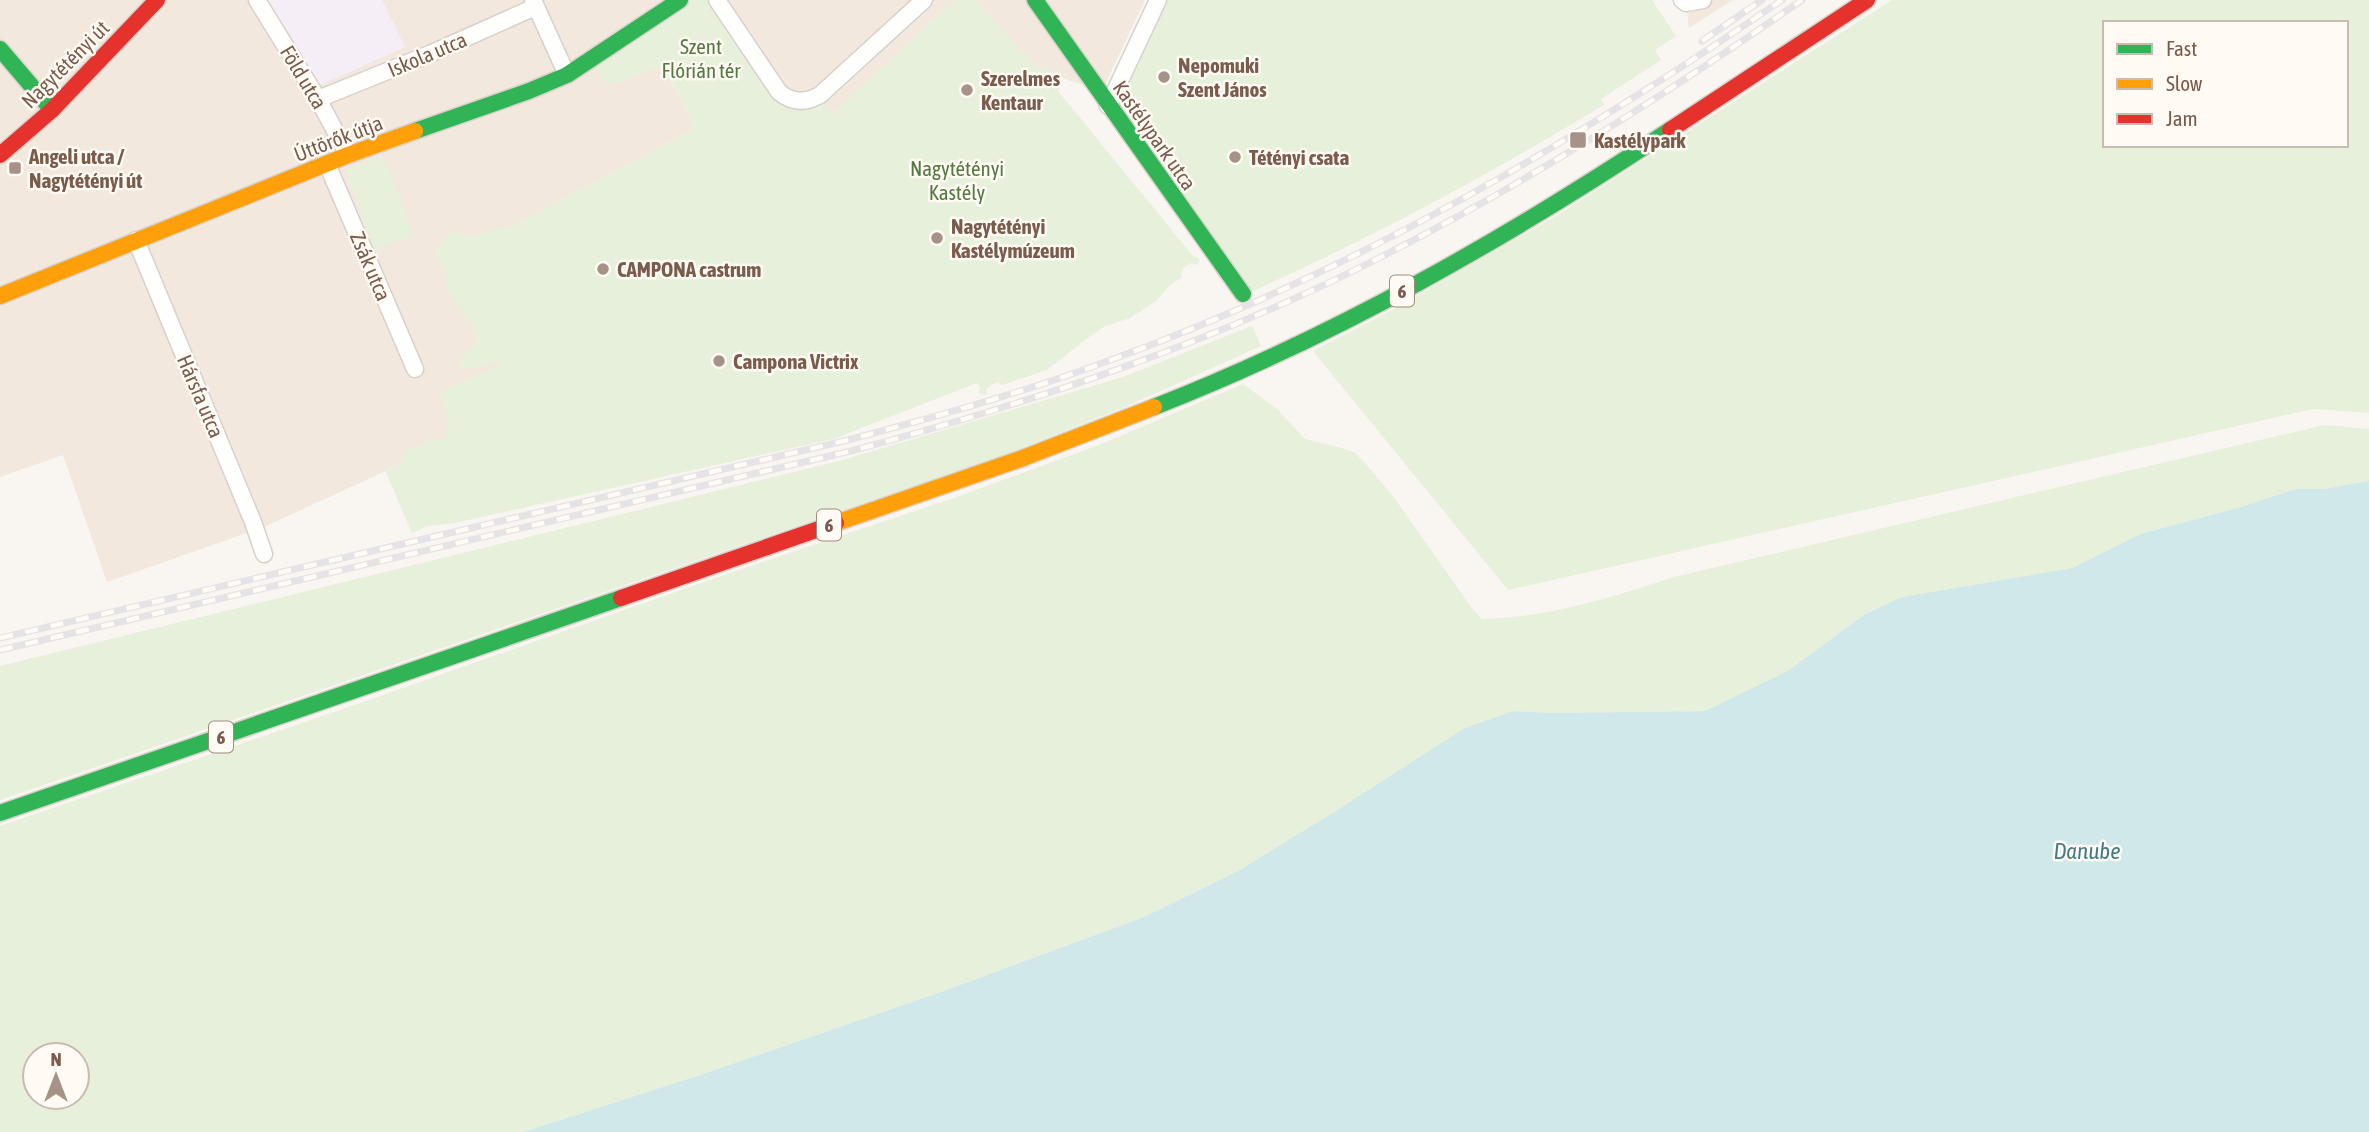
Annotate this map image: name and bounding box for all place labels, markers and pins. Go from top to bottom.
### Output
place label: Nepomuki Szent János [1178,53,1267,101]
place label: Szerelmes Kentaur [981,66,1061,114]
marker: Nepomuki Szent János [1156,69,1172,85]
marker: Szerelmes Kentaur [959,82,975,98]
place label: Kastélypark [1594,128,1686,152]
marker: Kastélypark [1568,130,1588,150]
place label: Angeli utca / Nagytétényi út [28,144,142,192]
place label: Tétényi csata [1249,145,1349,169]
marker: Tétényi csata [1227,149,1243,165]
marker: Angeli utca / Nagytétényi út [7,160,23,176]
place label: Nagytétényi Kastélymúzeum [951,214,1075,262]
marker: Nagytétényi Kastélymúzeum [929,230,945,246]
place label: CAMPONA castrum [617,257,761,281]
marker: CAMPONA castrum [595,261,611,277]
place label: Campona Victrix [733,349,859,373]
marker: Campona Victrix [711,353,727,369]

